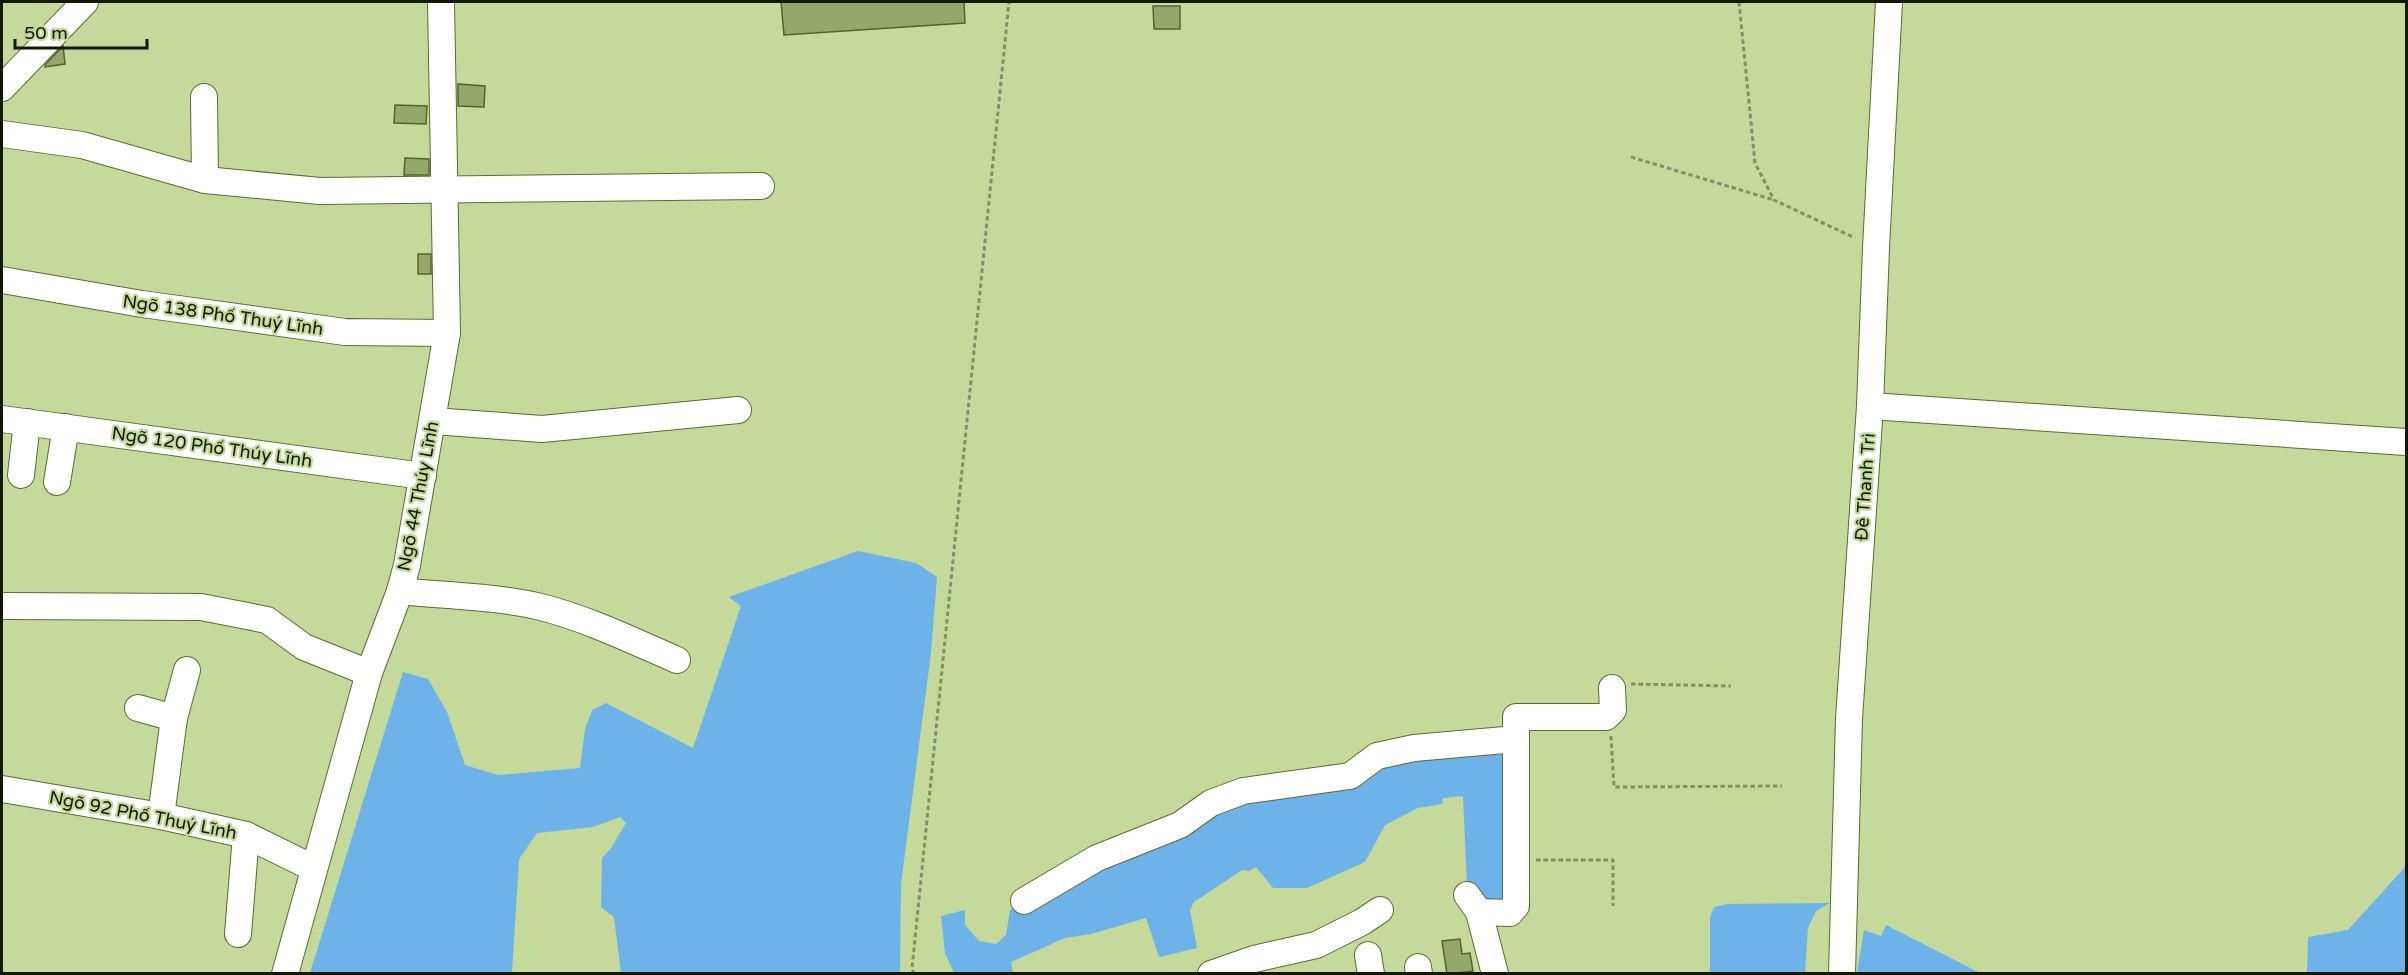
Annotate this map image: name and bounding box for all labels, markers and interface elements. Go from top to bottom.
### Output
scale bar [15,12,147,50]
text: 50 m [24,22,68,44]
street label: Ngõ 138 Phố Thuý Lĩnh [121,290,325,340]
street label: Ngõ 44 Thúy Lĩnh [393,419,443,573]
street label: Ngõ 120 Phố Thúy Lĩnh [110,422,314,472]
street label: Đê Thanh Trì [1850,432,1880,542]
street label: Ngõ 92 Phố Thuý Lĩnh [47,786,239,844]

